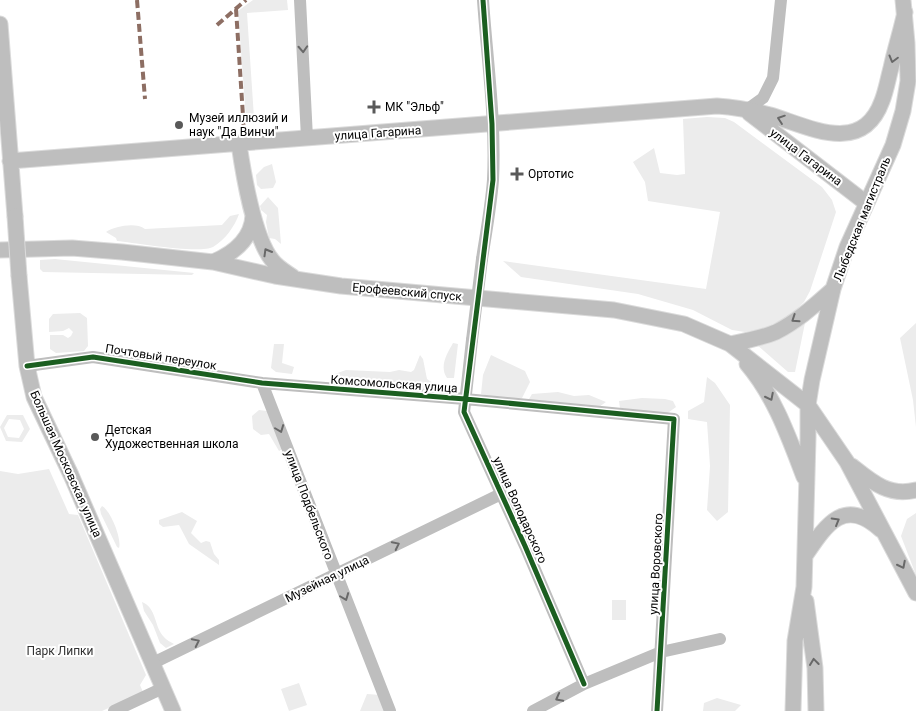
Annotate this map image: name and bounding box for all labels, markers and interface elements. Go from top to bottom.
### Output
one-way arrow [297,45,308,53]
one-way arrow [888,55,899,64]
marker: МК "Эльф" [367,100,381,114]
place label: МК "Эльф" [385,100,444,114]
place label: Музей иллюзий и наук "Да Винчи" [189,111,288,139]
one-way arrow [777,115,786,125]
marker: Музей иллюзий и наук "Да Винчи" [173,119,185,131]
street label: улица Гагарина [334,123,422,143]
street label: улица Гагарина [767,125,845,189]
street label: Лыбедская магистраль [831,155,893,283]
marker: Ортотис [510,167,524,181]
place label: Ортотис [528,167,574,181]
one-way arrow [263,248,273,257]
street label: Ерофеевский спуск [352,280,463,304]
one-way arrow [792,313,801,323]
street label: Почтовый переулок [104,341,218,373]
street label: Комсомольская улица [330,373,458,395]
street label: Большая Московская улица [27,389,105,539]
one-way arrow [764,392,774,401]
place label: Детская Художественная школа [105,423,239,451]
one-way arrow [274,424,284,433]
marker: Детская Художественная школа [89,431,101,443]
street label: улица Подбельского [282,448,336,562]
street label: улица Володарского [490,455,550,566]
street label: улица Воровского [646,513,666,615]
one-way arrow [831,517,840,527]
one-way arrow [390,541,399,551]
street label: Музейная улица [283,553,371,605]
one-way arrow [896,559,906,568]
one-way arrow [339,592,349,600]
one-way arrow [191,638,200,648]
park label: Парк Липки [26,644,94,658]
one-way arrow [809,658,820,666]
one-way arrow [555,692,564,702]

